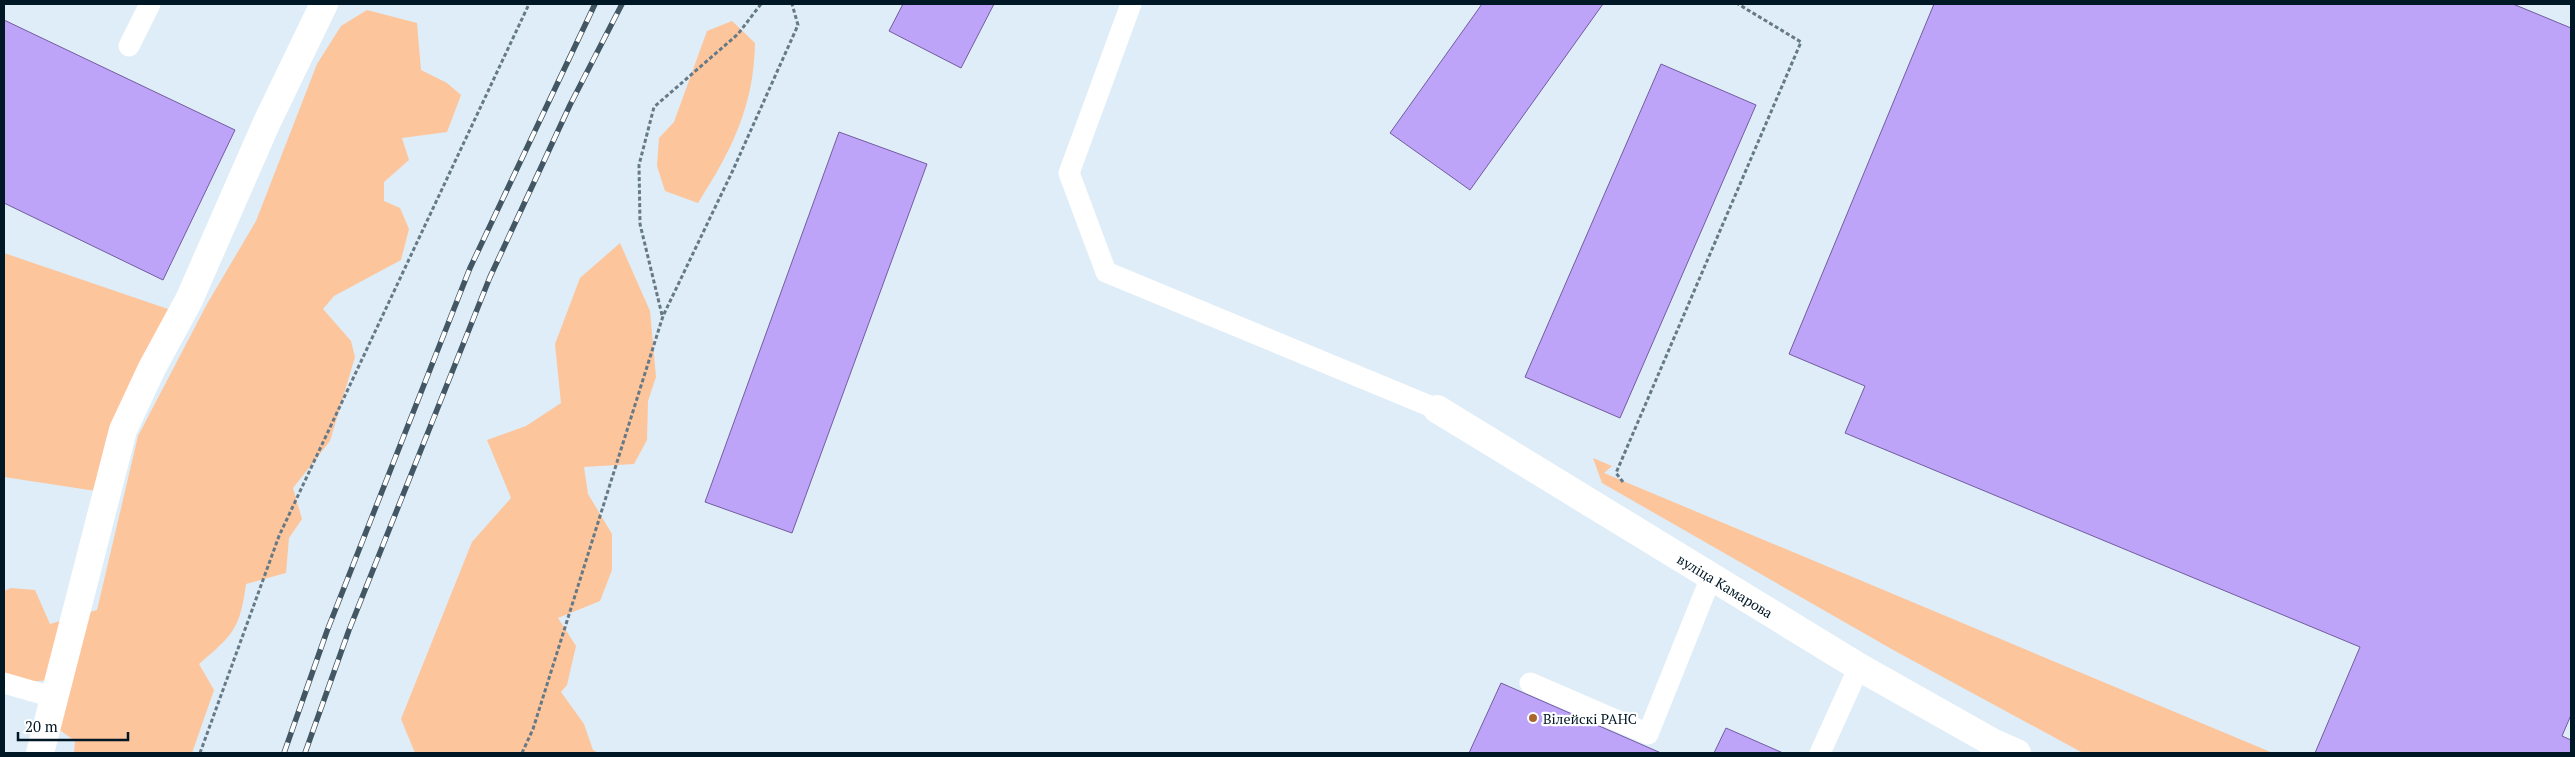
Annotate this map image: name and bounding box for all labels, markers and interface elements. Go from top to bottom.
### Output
street label: вуліца Камарова [1674,549,1777,622]
place label: Вілейскі РАНС [1543,709,1637,728]
scale bar [18,710,128,742]
marker: Вілейскі РАНС [1527,712,1539,724]
text: 20 m [25,716,58,736]

